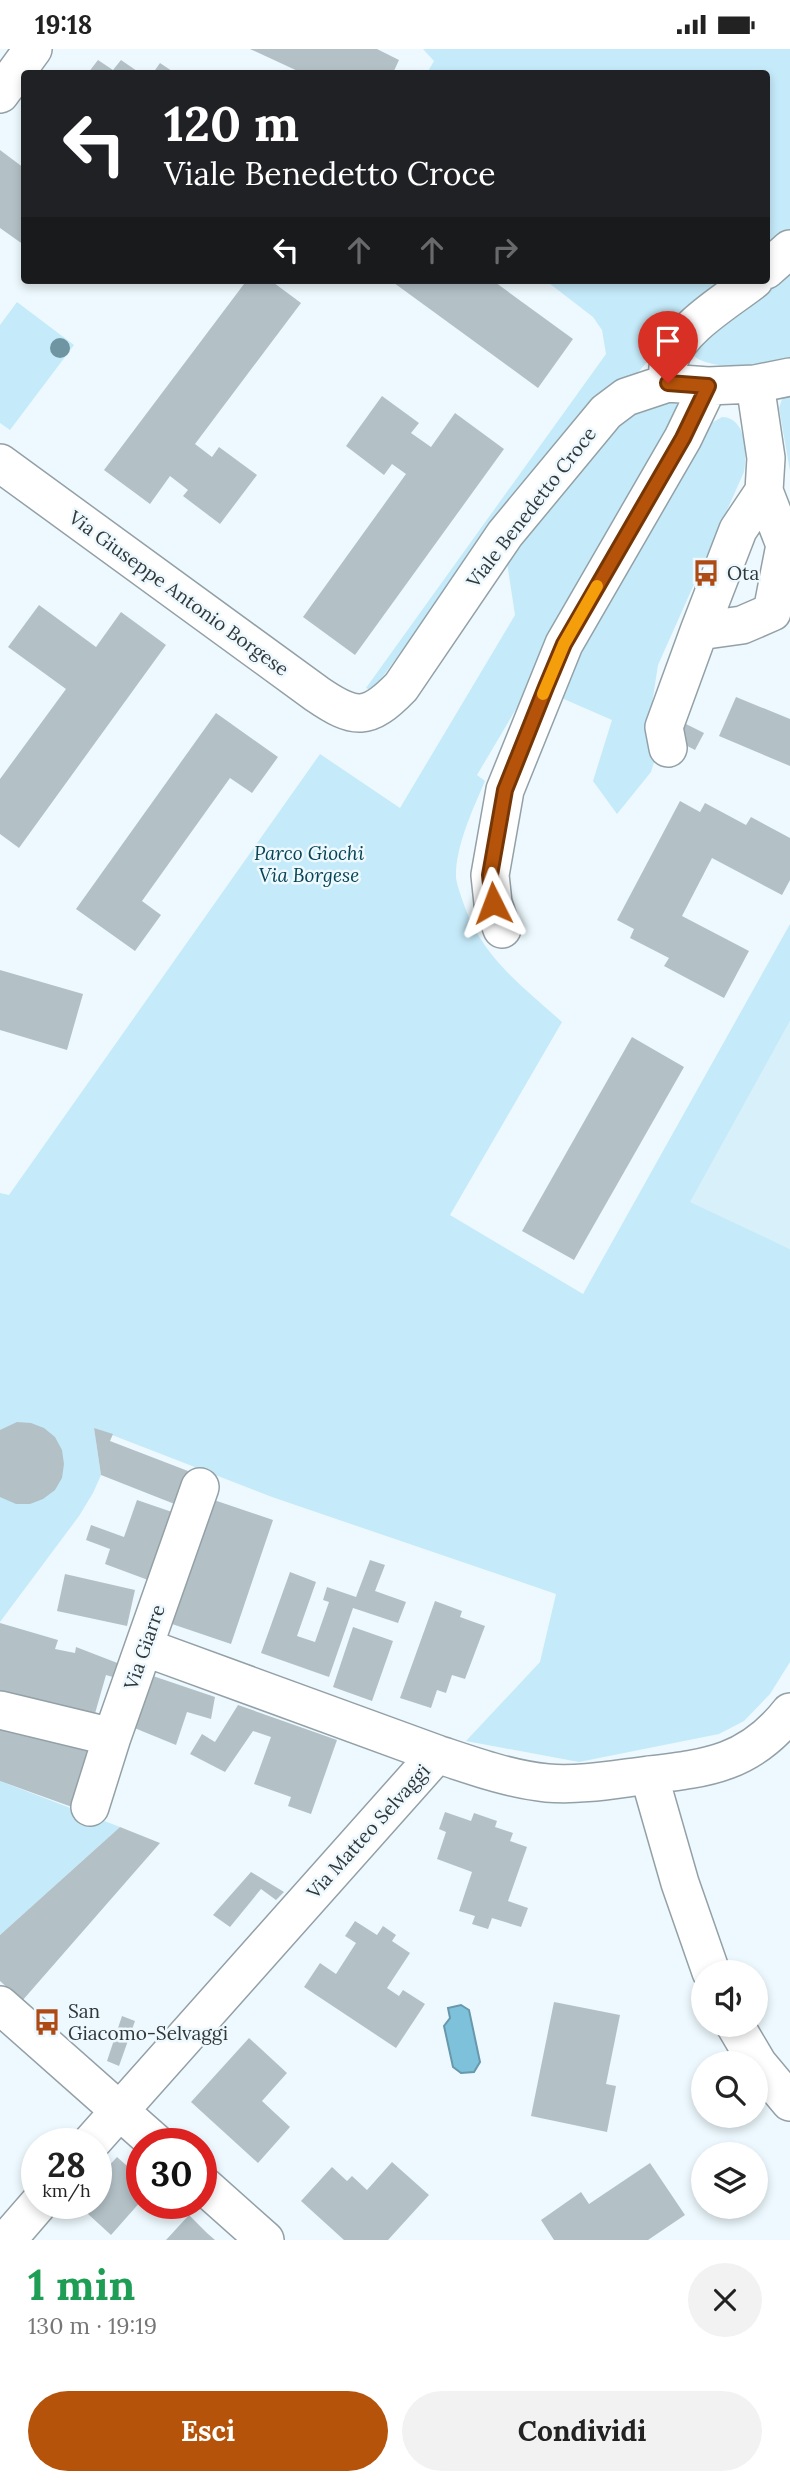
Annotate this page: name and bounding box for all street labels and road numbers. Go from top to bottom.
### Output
street label: Viale Benedetto Croce [460,422,601,593]
street label: Via Giuseppe Antonio Borgese [64,505,294,681]
street label: Via Giarre [118,1601,170,1694]
street label: Via Matteo Selvaggi [301,1759,435,1904]

